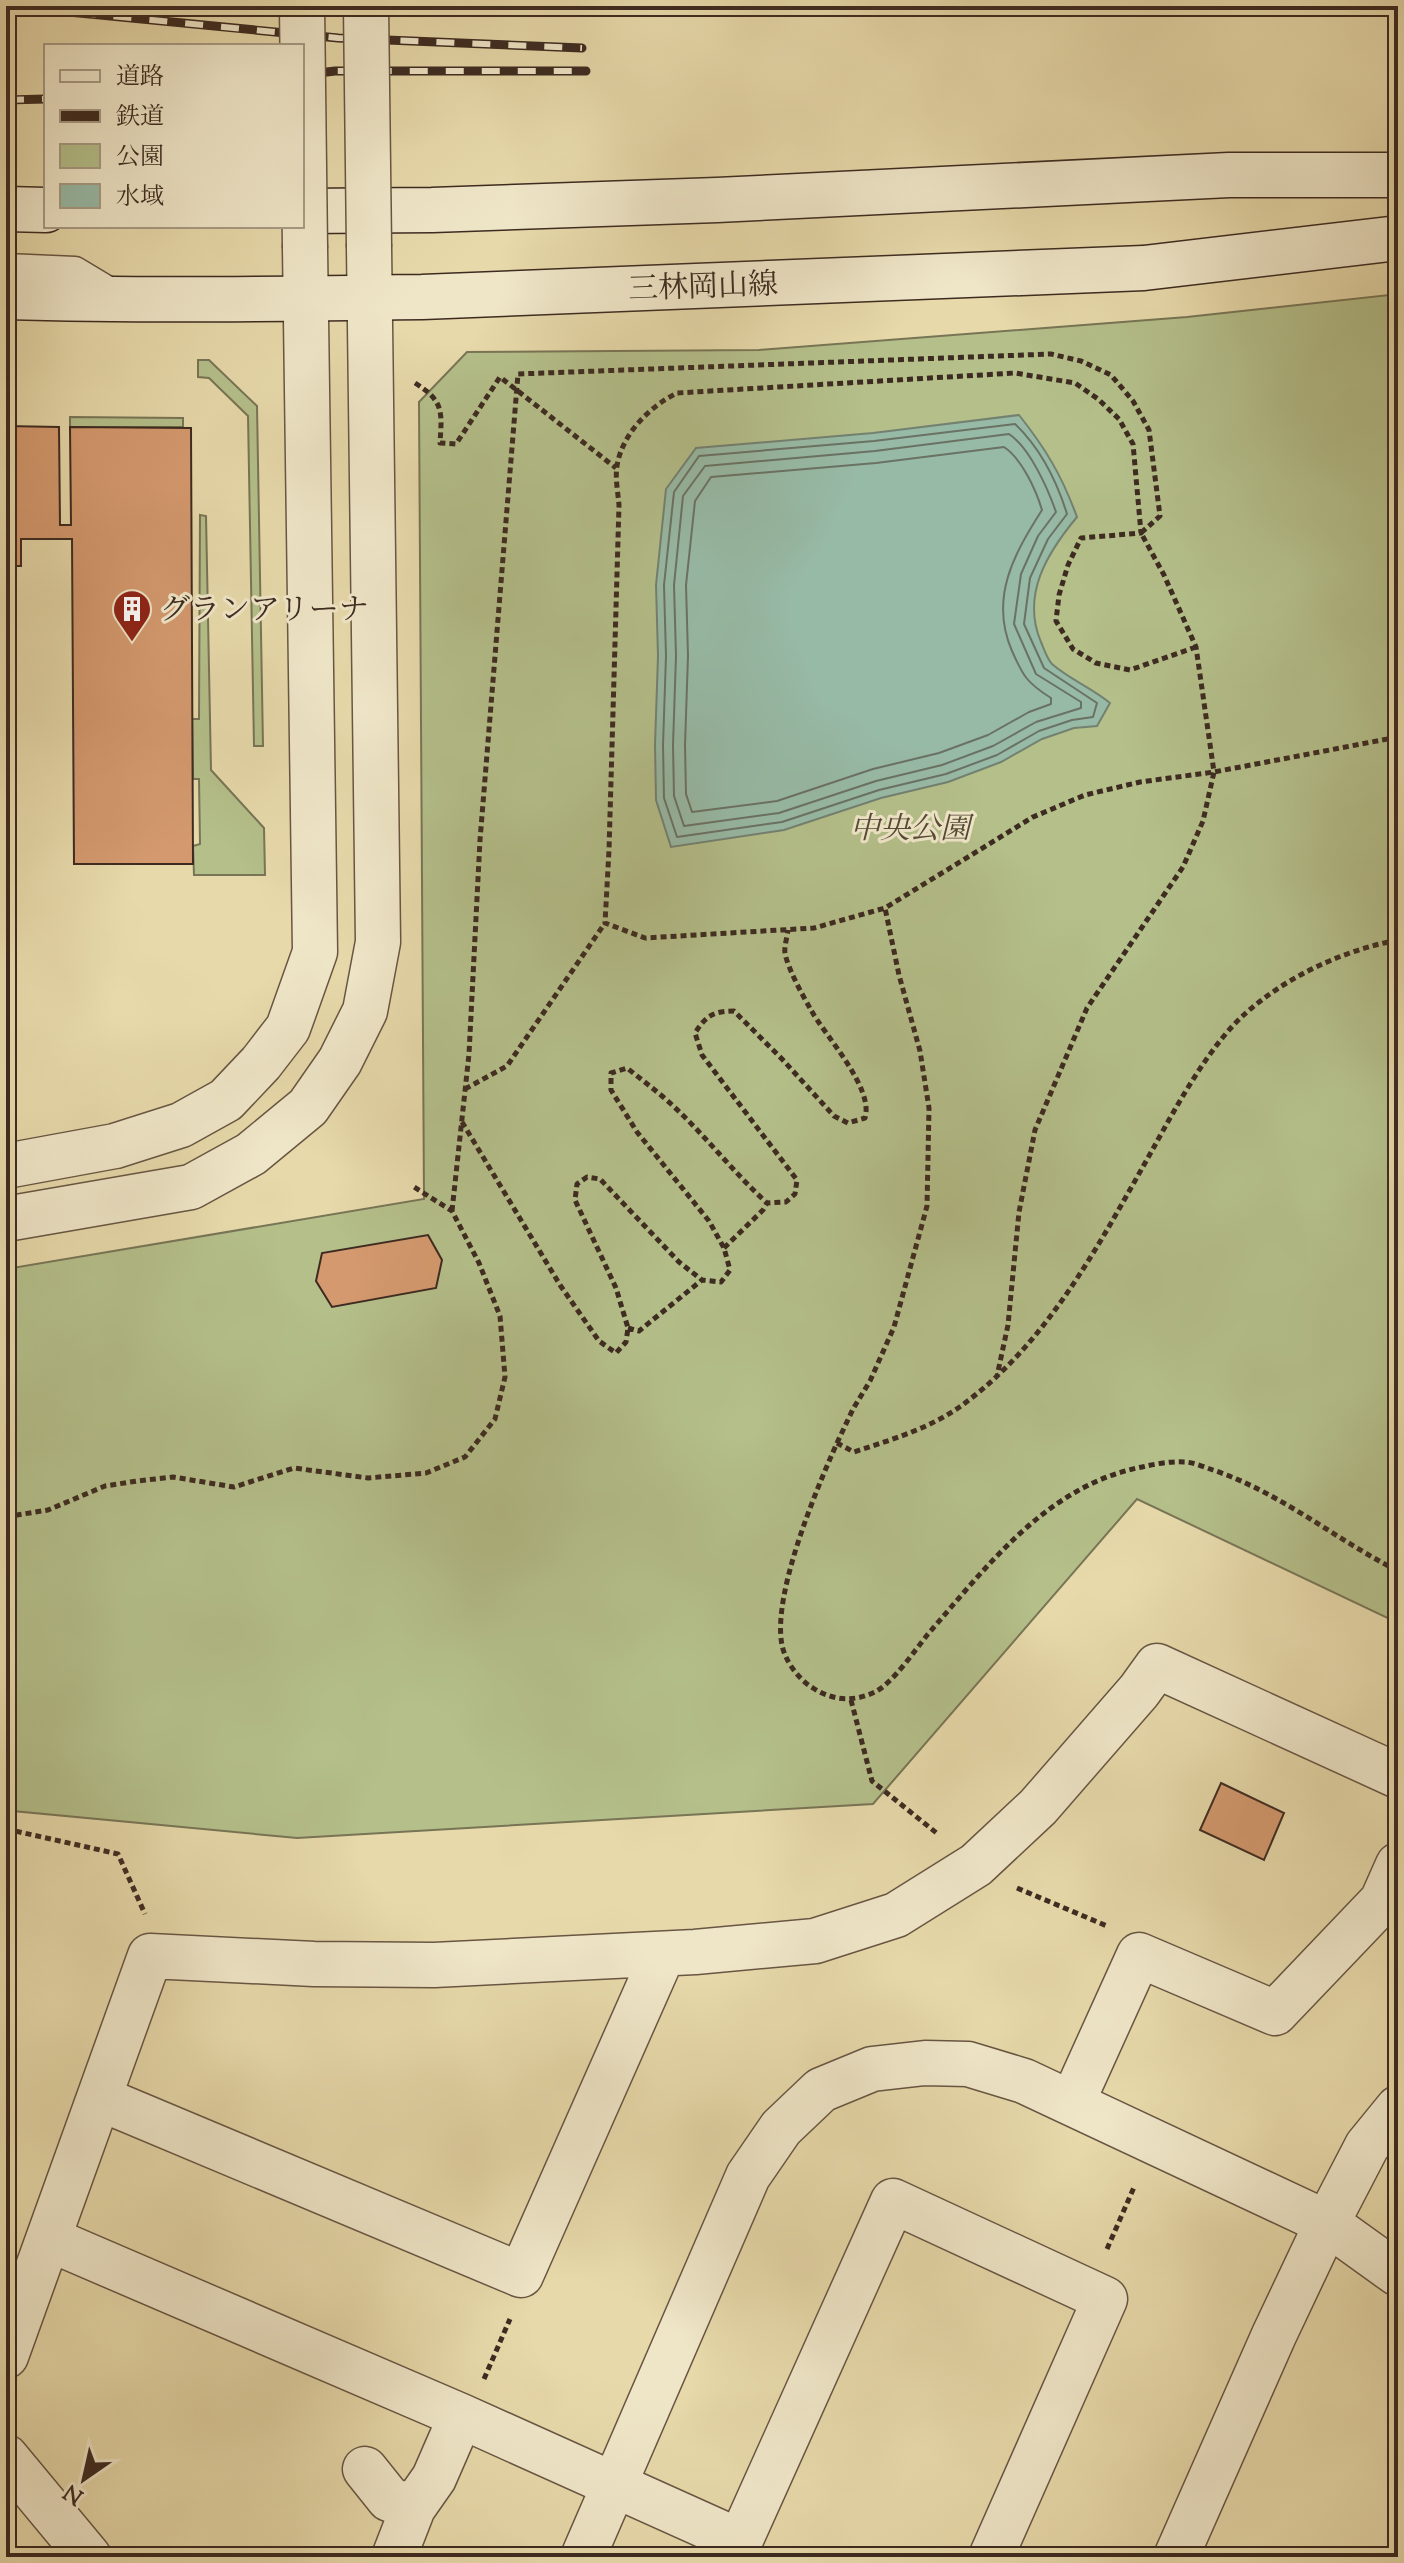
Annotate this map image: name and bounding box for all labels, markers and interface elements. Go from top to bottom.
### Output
legend [44,44,304,228]
text: 道路 [116,61,164,95]
text: 鉄道 [116,101,164,135]
text: 公園 [116,141,164,175]
text: 水域 [116,181,164,215]
street label: 三林岡山線 [627,264,779,313]
building icon: グランアリーナ [111,588,153,643]
place label: グランアリーナ [160,590,369,633]
park label: 中央公園 [850,809,975,852]
north arrow [44,2439,124,2519]
text: N [58,2475,91,2511]

